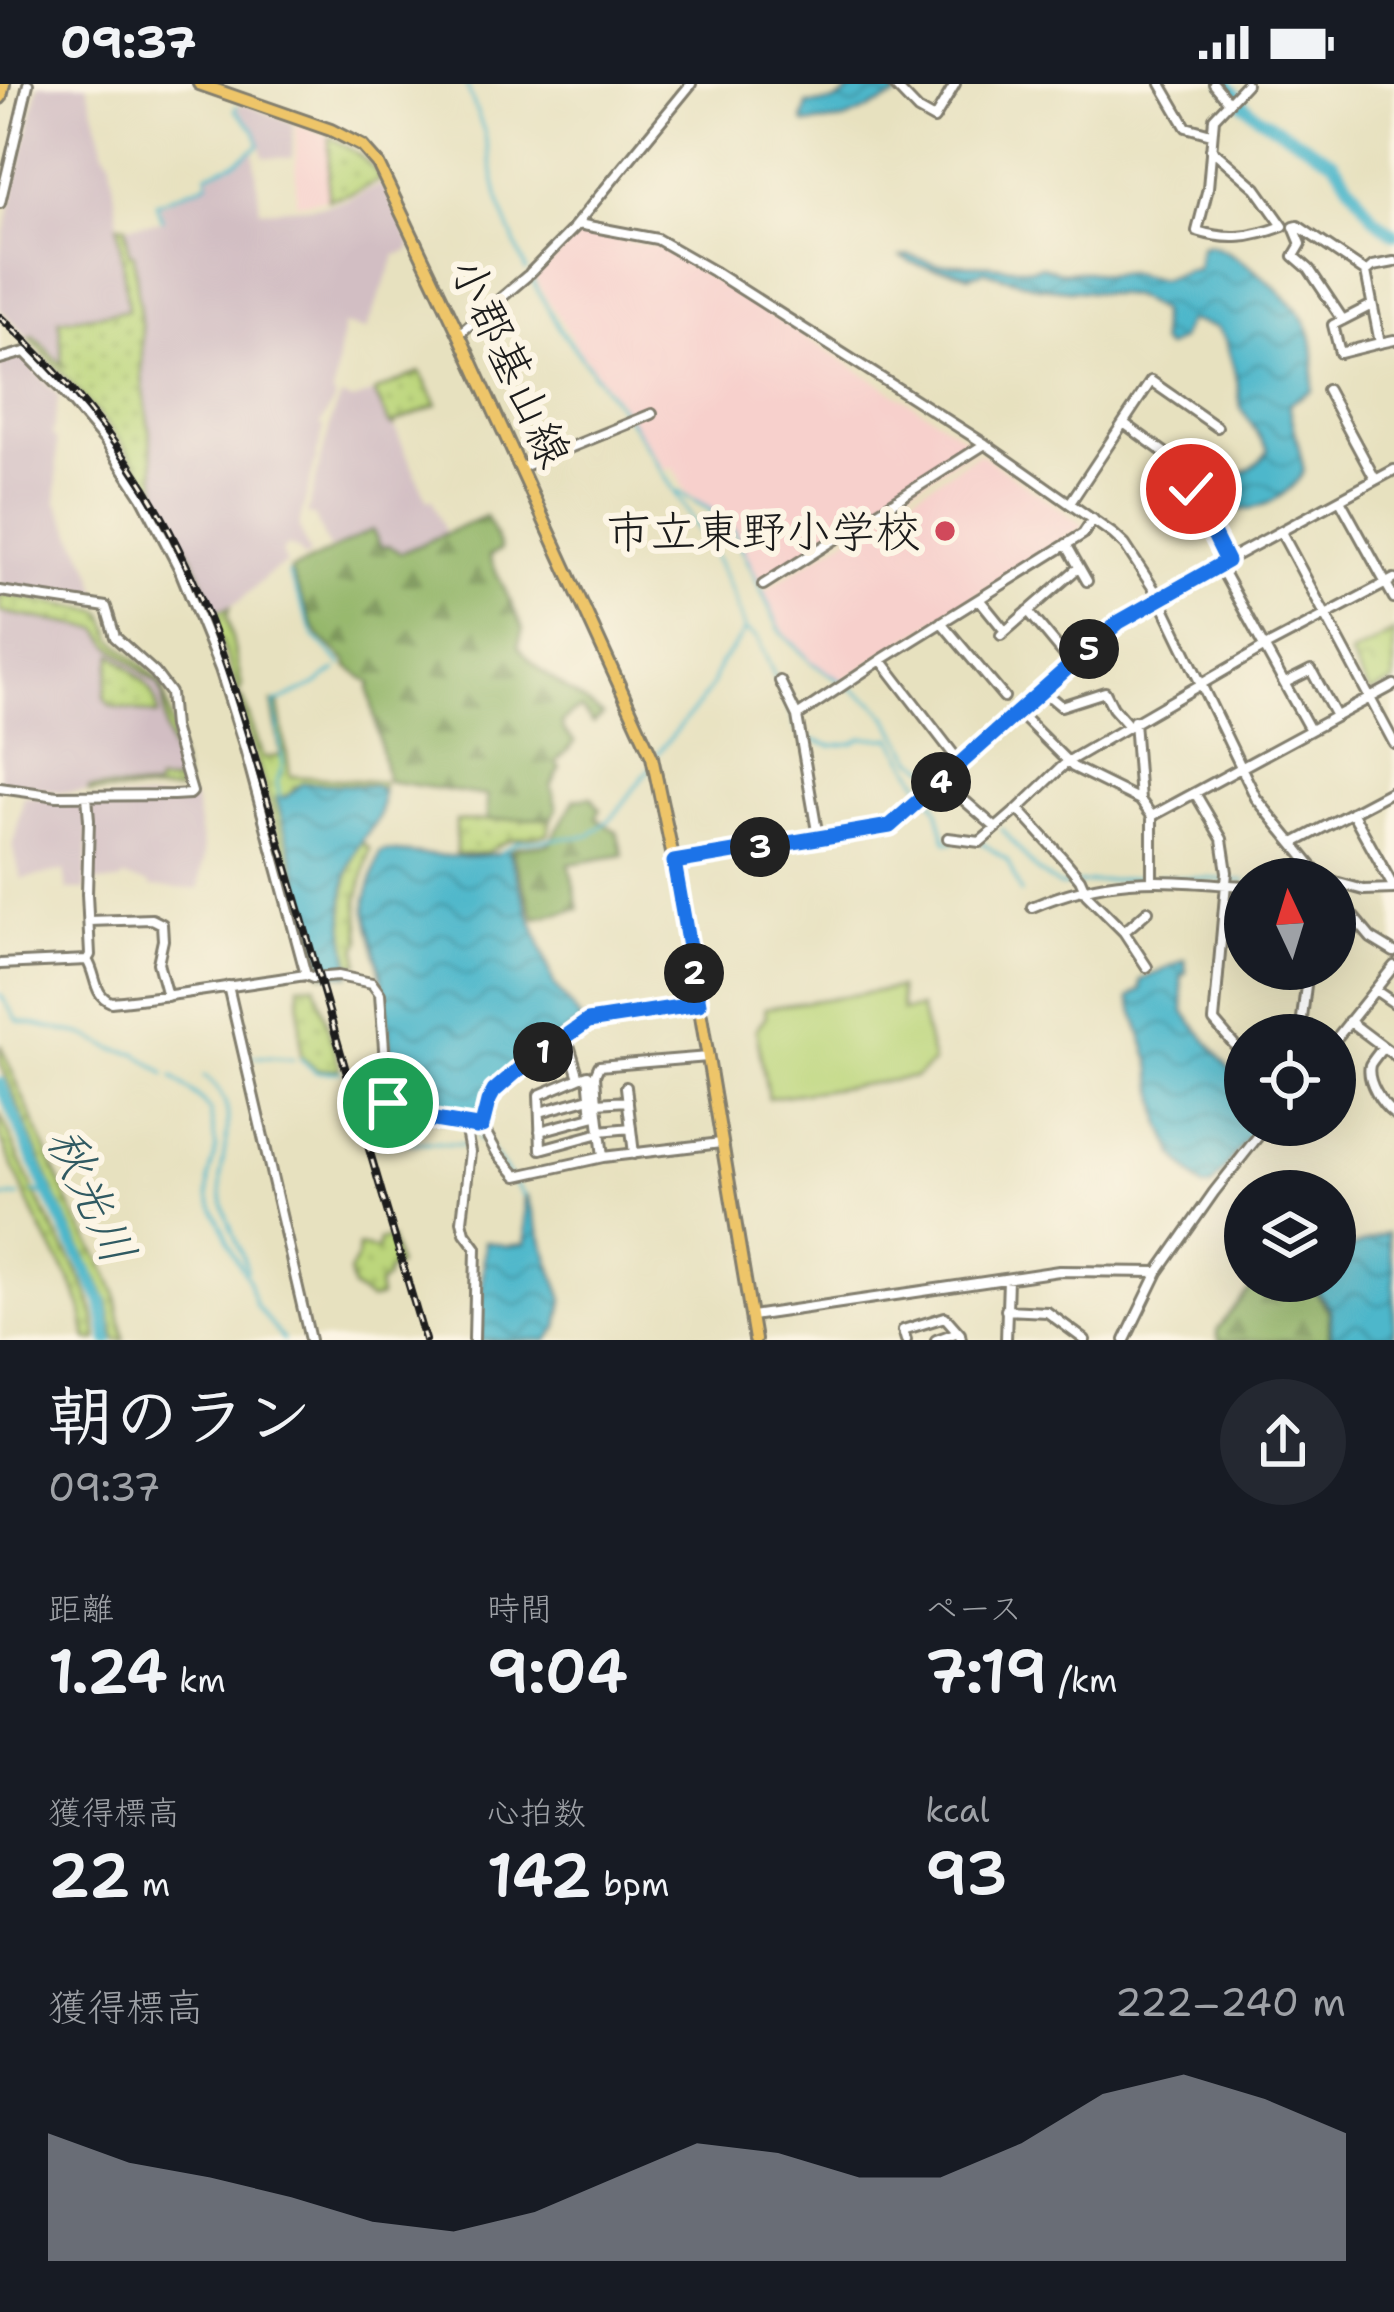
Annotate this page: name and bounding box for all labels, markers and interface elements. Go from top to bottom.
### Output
text: 09:37 [60,12,197,72]
street label: 小郡基山線 [436,247,586,477]
pin [1140,438,1242,540]
icon: check [1158,456,1224,522]
place label: 市立東野小学校 [606,501,921,561]
marker: 市立東野小学校 [932,518,958,544]
pin: 5 [1059,619,1119,679]
text: 5 [1079,626,1099,671]
pin: 4 [911,752,971,812]
text: 4 [929,759,953,804]
pin: 3 [730,817,790,877]
text: 3 [748,824,772,869]
north arrow [1224,858,1356,990]
map controls [1224,858,1356,1302]
pin: 2 [664,943,724,1003]
text: 2 [682,950,706,995]
button: locate [1224,1014,1356,1146]
pin: 1 [513,1022,573,1082]
text: 1 [535,1029,551,1074]
pin [337,1052,439,1154]
icon: arrive [355,1070,421,1136]
water label: 秋光川 [33,1116,151,1274]
button: layers [1224,1170,1356,1302]
text: 朝のラン [48,1372,312,1460]
button: share [1220,1379,1346,1505]
text: 09:37 [48,1461,161,1513]
text: 距離 [48,1586,114,1631]
text: 時間 [487,1586,553,1631]
text: ペース [925,1586,1022,1631]
text: 1.24 [48,1631,168,1711]
text: 9:04 [487,1631,628,1711]
text: 7:19 [925,1631,1047,1711]
text: km [168,1658,226,1703]
text: /km [1047,1658,1117,1703]
text: kcal [925,1788,989,1833]
text: 獲得標高 [48,1790,180,1835]
text: 心拍数 [487,1790,586,1835]
text: 93 [925,1833,1008,1913]
text: 22 [48,1835,131,1915]
text: 142 [487,1835,592,1915]
text: m [131,1862,170,1907]
text: bpm [592,1862,670,1907]
text: 222–240 m [1115,1976,1346,2028]
text: 獲得標高 [48,1981,204,2033]

